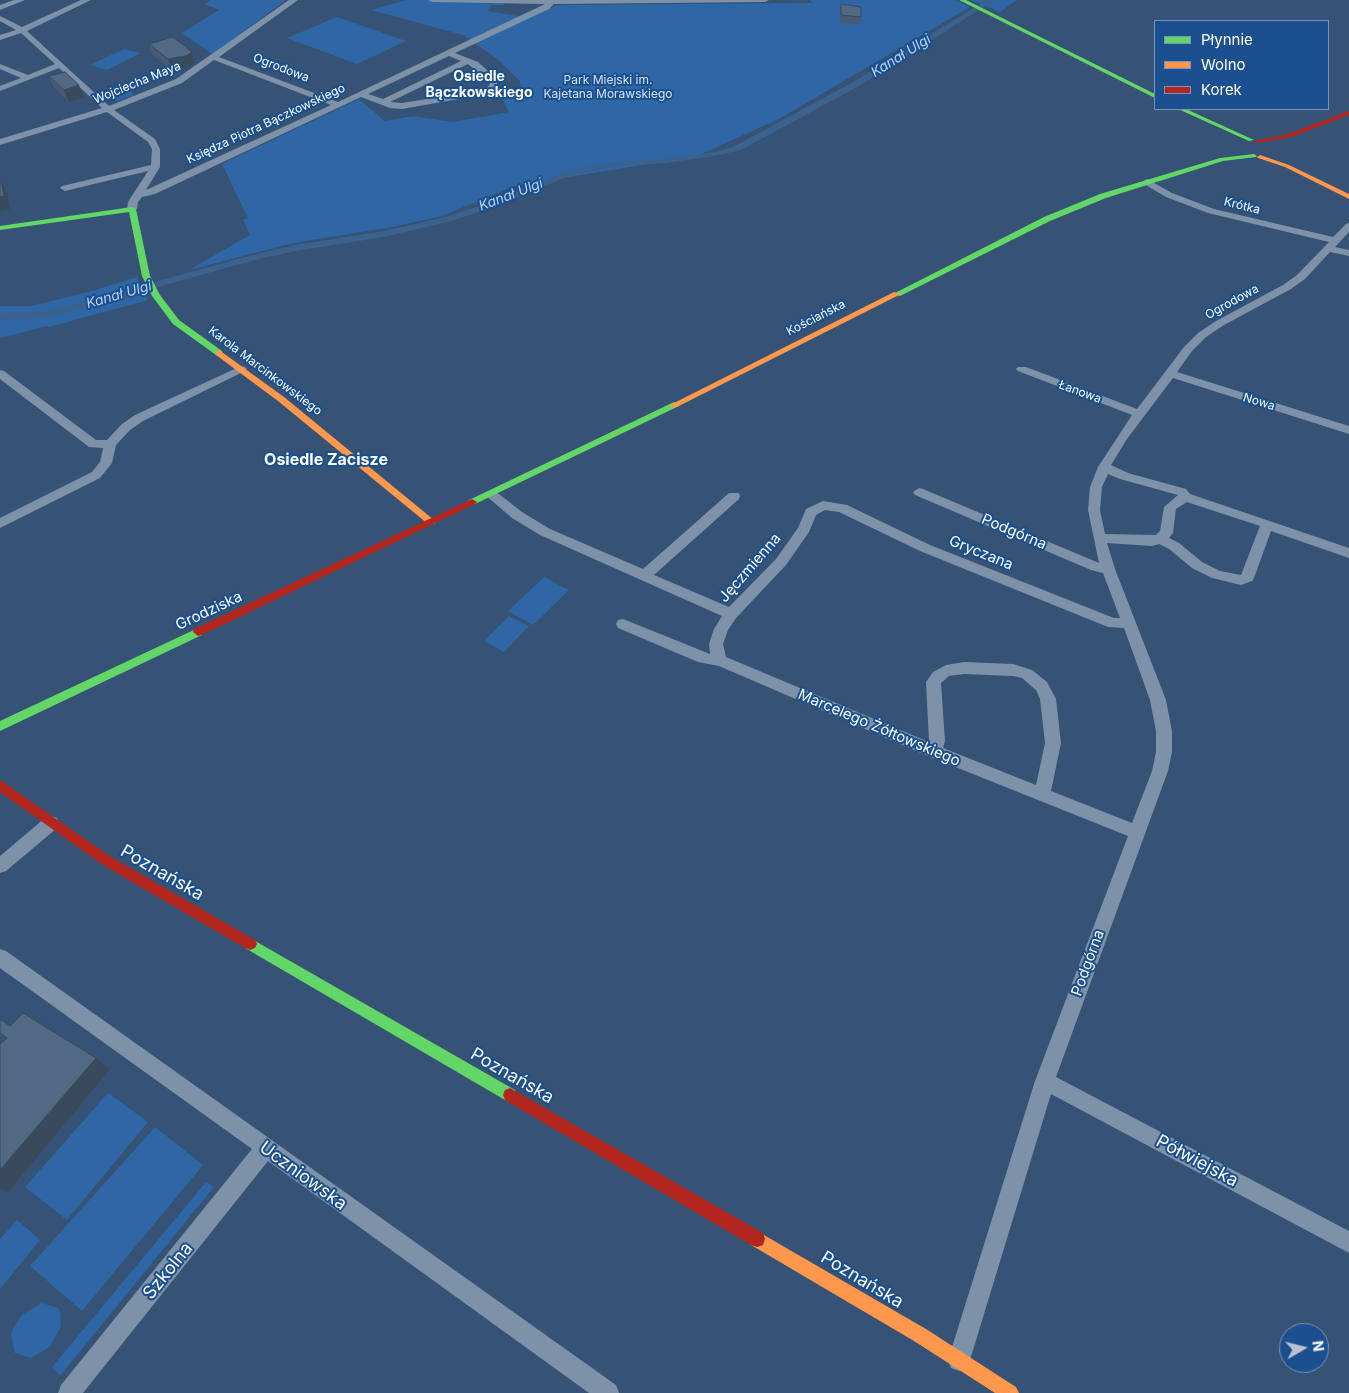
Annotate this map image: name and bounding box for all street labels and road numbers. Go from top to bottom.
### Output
street label: Ogrodowa [251,51,311,85]
street label: Wojciecha Maya [91,59,183,107]
street label: Księdza Piotra Bączkowskiego [185,81,347,167]
street label: Krótka [1222,195,1262,217]
street label: Ogrodowa [1203,281,1261,323]
street label: Kościańska [784,297,848,339]
street label: Karola Marcinkowskiego [205,324,325,418]
street label: Łanowa [1057,378,1103,406]
street label: Nowa [1241,390,1277,414]
street label: Podgórna [979,510,1049,554]
street label: Jęczmienna [715,530,785,606]
street label: Gryczana [946,532,1016,574]
street label: Grodziska [173,588,245,634]
street label: Marcelego Żółtowskiego [795,686,963,770]
street label: Poznańska [116,840,208,906]
street label: Podgórna [1068,927,1108,999]
street label: Poznańska [466,1043,558,1109]
street label: Półwiejska [1152,1130,1242,1192]
street label: Uczniowska [255,1137,351,1215]
street label: Szkolna [139,1238,197,1304]
street label: Poznańska [817,1247,907,1313]

